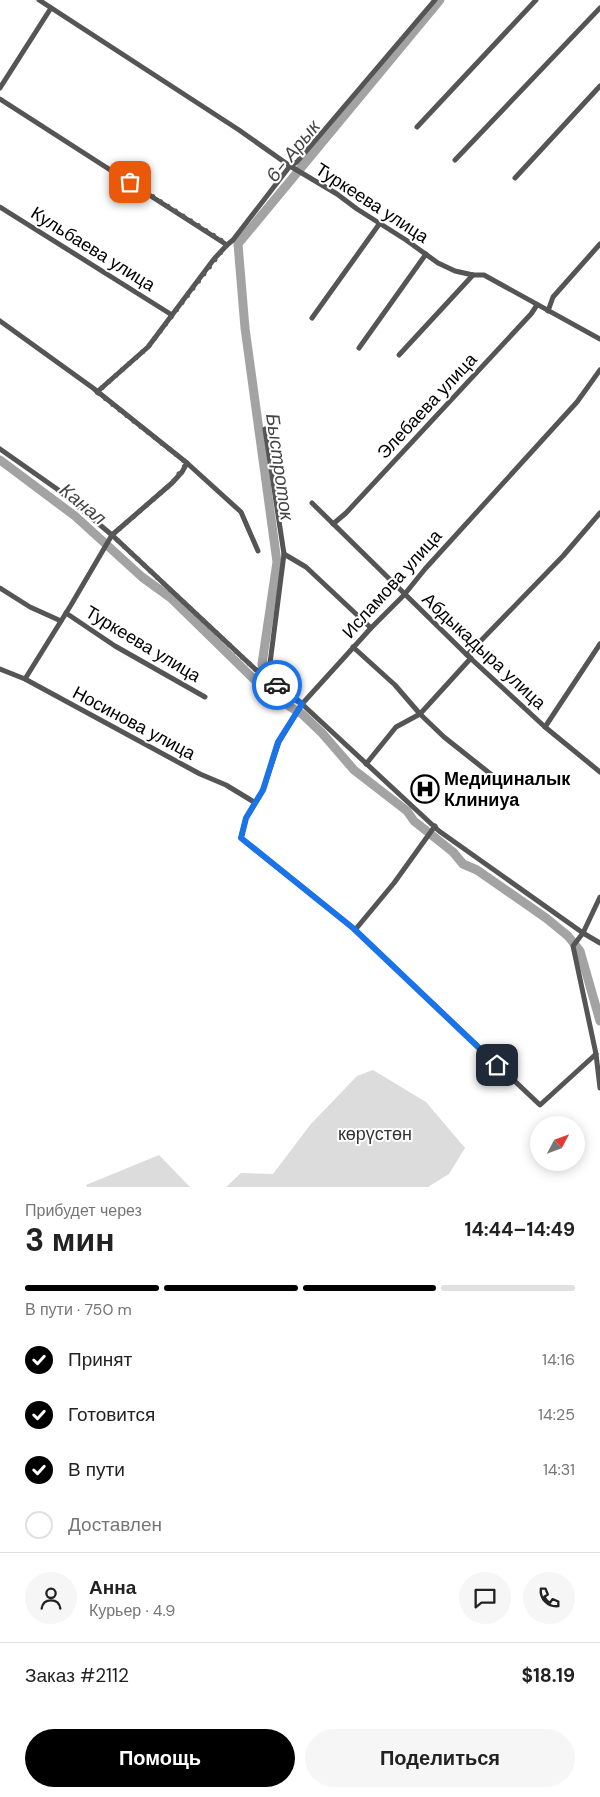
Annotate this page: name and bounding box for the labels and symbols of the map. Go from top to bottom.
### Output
water label: 6- Арык [260,114,326,187]
street label: Туркеева улица [311,157,434,249]
pin [109,161,151,203]
street label: Кульбаева улица [26,201,161,297]
street label: Элебаева улица [372,347,483,464]
water label: Быстроток [260,412,300,523]
water label: Канал [54,478,112,531]
street label: Исламова улица [337,524,448,643]
street label: Абдыкадыра улица [417,587,552,715]
street label: Туркеева улица [81,600,206,688]
courier [252,660,302,710]
street label: Носинова улица [68,681,200,766]
place label: Медициналык Клиниуа [444,767,571,812]
hospital icon: Медициналык Клиниуа [410,774,440,804]
pin [476,1044,518,1086]
north arrow [530,1116,585,1171]
park label: көрүстөн [338,1122,412,1146]

